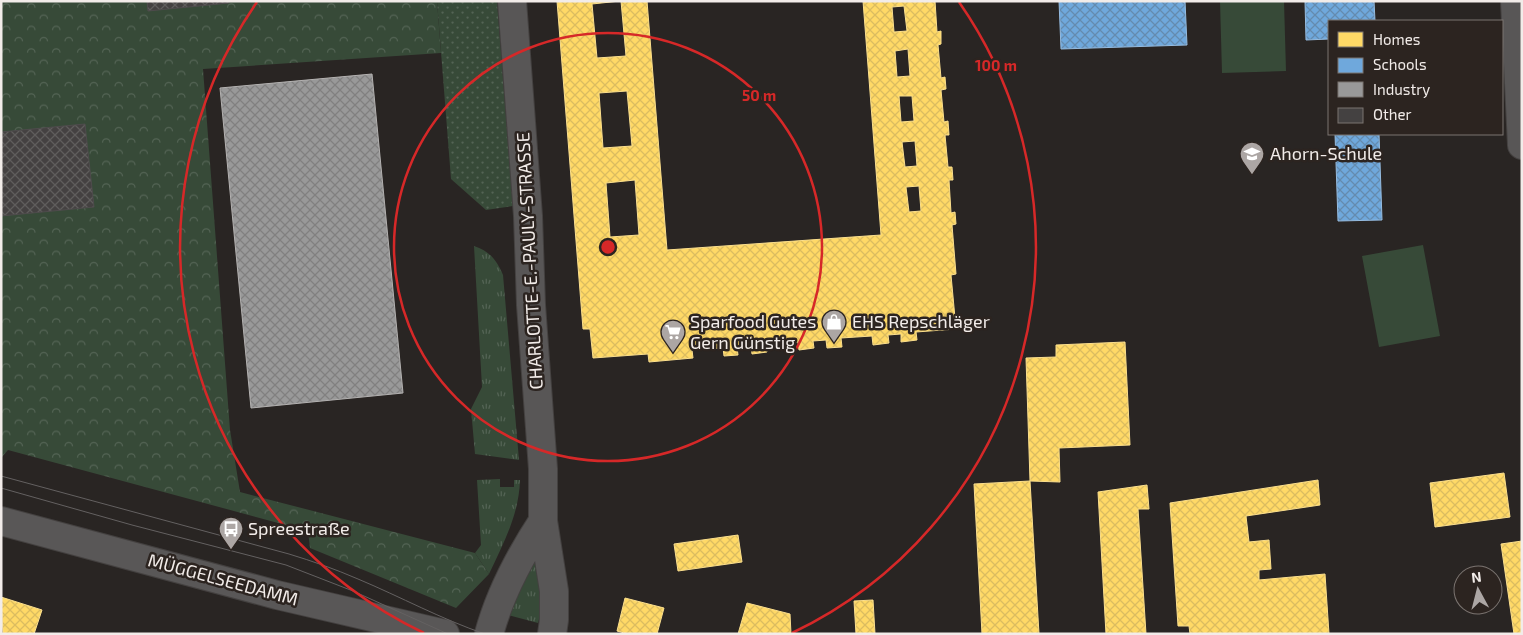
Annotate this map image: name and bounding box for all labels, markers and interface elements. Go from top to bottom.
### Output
legend [1328,20,1503,135]
text: Homes [1373,30,1420,48]
text: Schools [1373,55,1427,73]
text: 100 m [975,56,1017,74]
text: Industry [1373,80,1430,98]
text: 50 m [742,86,776,104]
text: Other [1373,105,1412,123]
street label: CHARLOTTE-E.-PAULY-STRASSE [511,132,547,390]
school or university icon: Ahorn-Schule [1239,141,1265,175]
place label: Ahorn-Schule [1270,142,1382,164]
centre of rings [599,238,617,256]
shop icon: EHS Repschläger [821,309,847,343]
place label: Sparfood Gutes Gern Günstig [690,310,816,353]
place label: EHS Repschläger [852,310,990,332]
supermarket icon: Sparfood Gutes Gern Günstig [660,319,686,353]
bus stop icon: Spreestraße [218,516,244,550]
place label: Spreestraße [248,517,350,539]
street label: MÜGGELSEEDAMM [146,548,301,610]
north arrow [1453,565,1503,615]
text: N [1470,568,1482,586]

